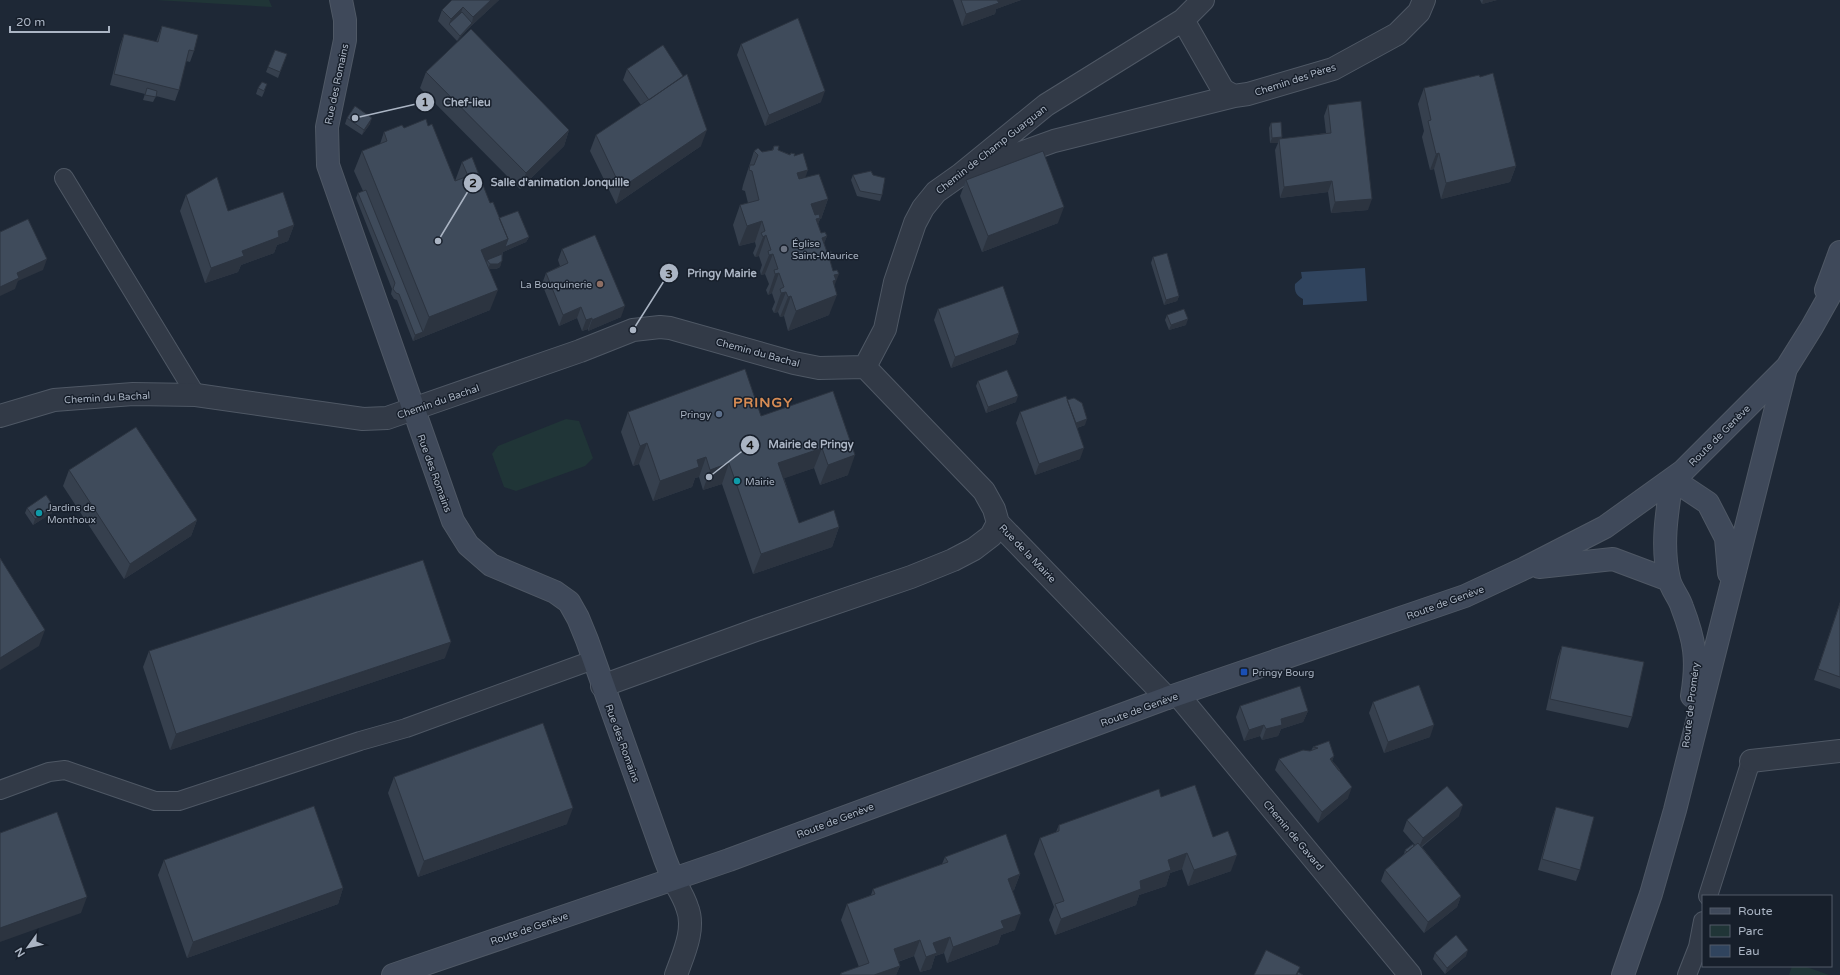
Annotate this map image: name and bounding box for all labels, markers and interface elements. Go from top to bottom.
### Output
scale bar [10,8,109,34]
text: 20 m [16,15,45,29]
street label: Rue des Romains [323,43,351,126]
street label: Chemin des Pères [1253,61,1338,99]
callout: Chef-lieu [415,90,498,113]
text: 1 [421,95,429,109]
text: Chef-lieu [443,96,491,109]
street label: Chemin de Champ Guarguan [934,103,1049,197]
callout: Salle d'animation Jonquille [463,171,637,194]
text: 2 [469,176,477,190]
text: Salle d'animation Jonquille [491,176,630,190]
place label: Église Saint-Maurice [792,238,859,262]
marker: Église Saint-Maurice [779,244,789,254]
callout: Pringy Mairie [659,262,764,285]
text: 3 [665,267,673,281]
text: Pringy Mairie [687,267,757,281]
place label: La Bouquinerie [520,279,592,291]
marker: La Bouquinerie [595,279,605,289]
street label: Chemin du Bachal [715,336,801,370]
street label: Chemin du Bachal [396,382,481,422]
street label: Chemin du Bachal [64,390,150,406]
district label: PRINGY [733,394,793,411]
street label: Route de Genève [1687,402,1753,469]
place label: Pringy [680,409,712,421]
marker: Pringy [714,409,724,419]
street label: Rue des Romains [414,433,454,514]
callout: Mairie de Pringy [740,433,862,456]
text: 4 [746,438,754,452]
text: Mairie de Pringy [768,438,854,452]
marker: Mairie [732,476,742,486]
place label: Mairie [745,476,775,488]
place label: Jardins de Monthoux [47,502,96,526]
marker: Jardins de Monthoux [34,508,44,518]
street label: Rue de la Mairie [996,522,1058,586]
street label: Route de Genève [1405,583,1486,623]
street label: Route de Proméry [1680,661,1702,749]
marker: Pringy Bourg [1239,667,1249,677]
place label: Pringy Bourg [1252,667,1314,679]
street label: Route de Genève [1099,690,1180,730]
street label: Rue des Romains [602,703,642,784]
street label: Chemin de Gavard [1260,798,1326,873]
street label: Route de Genève [795,801,876,841]
legend [1702,895,1832,967]
text: Route [1738,904,1773,918]
street label: Route de Genève [489,910,570,948]
text: Parc [1738,924,1763,938]
north arrow [8,927,48,967]
text: Eau [1738,944,1760,958]
text: N [12,945,28,959]

